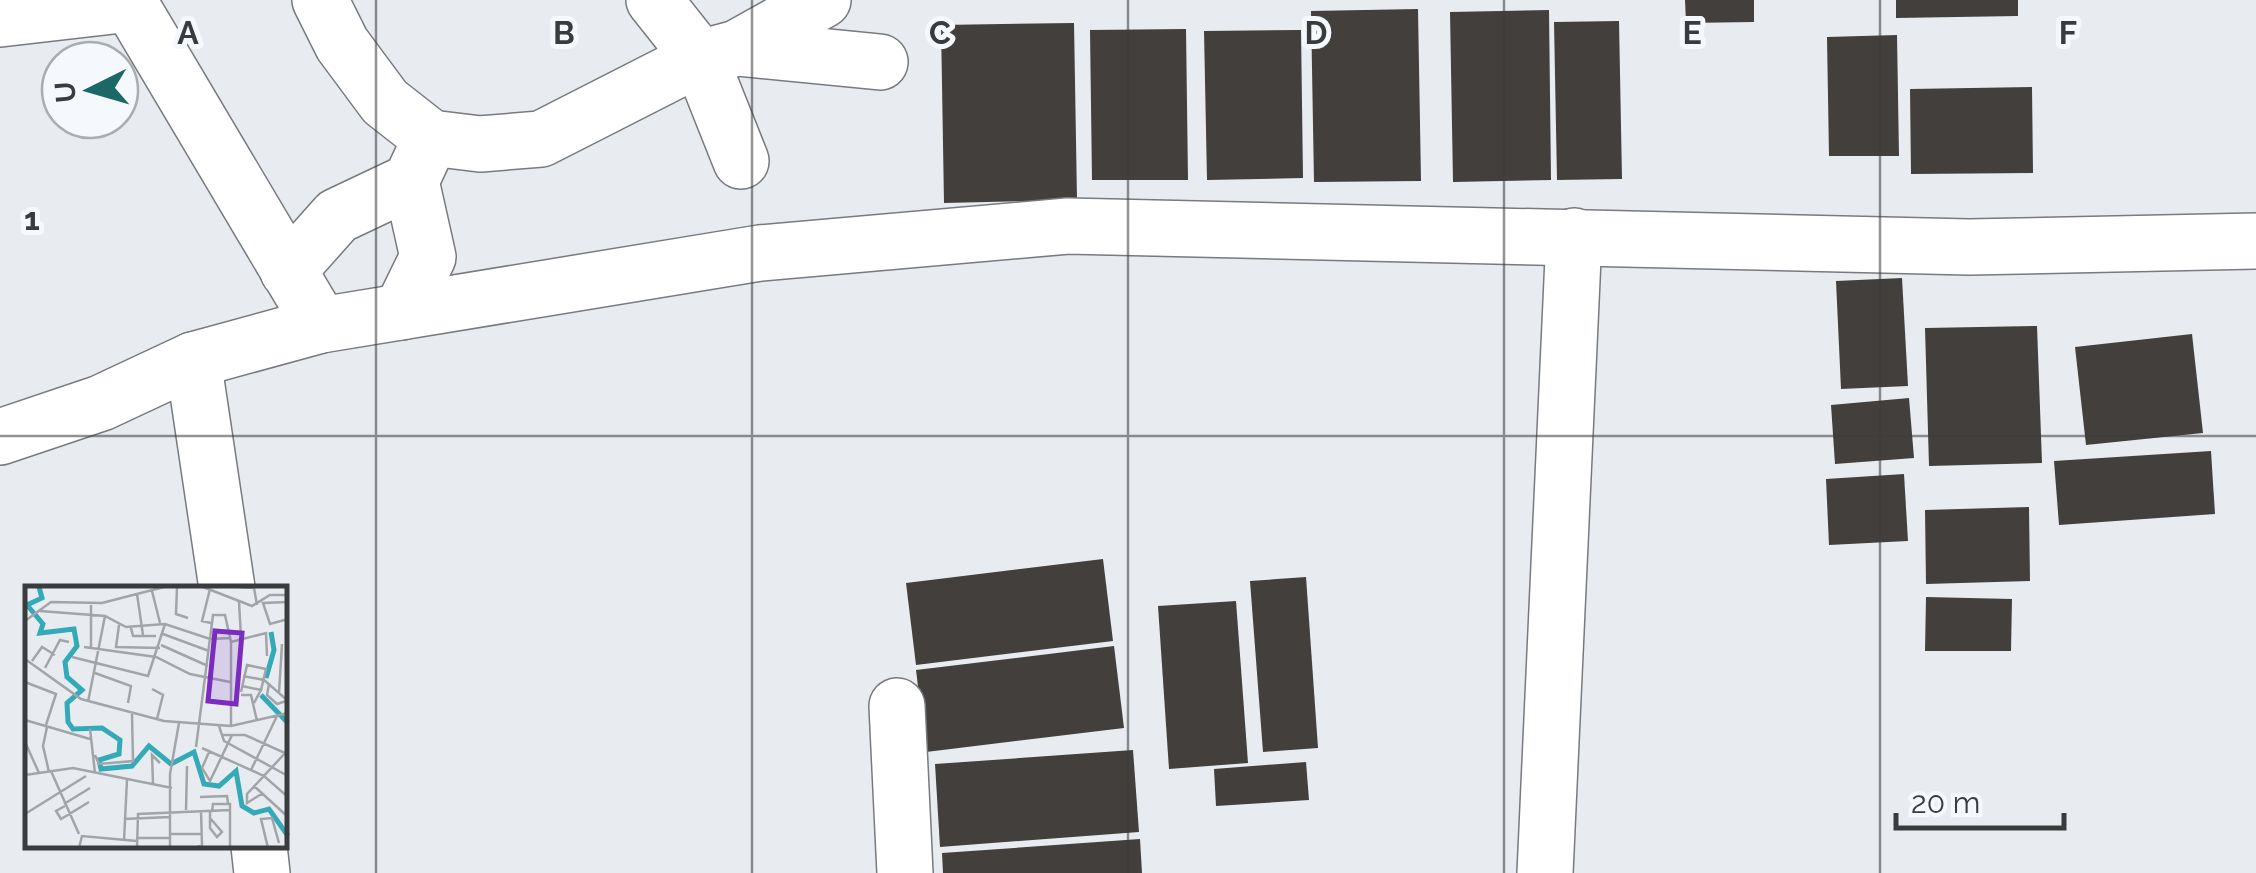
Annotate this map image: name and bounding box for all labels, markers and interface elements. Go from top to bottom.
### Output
text: A [177,14,199,51]
text: B [553,14,575,51]
text: C [929,14,951,51]
text: D [1305,14,1327,51]
text: E [1682,14,1702,51]
text: F [2059,14,2077,51]
north arrow [40,40,140,140]
text: U [48,80,83,104]
text: 1 [24,200,40,237]
inset map [25,586,288,848]
scale bar [1896,768,2064,830]
text: 20 m [1911,785,1980,820]

